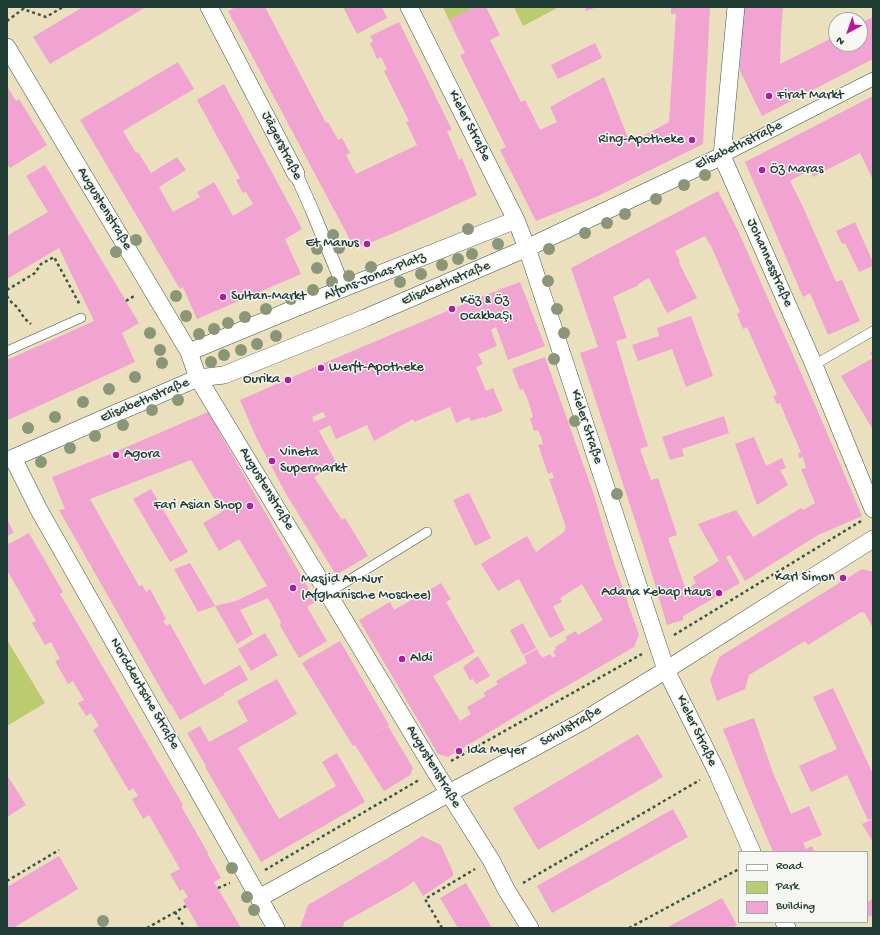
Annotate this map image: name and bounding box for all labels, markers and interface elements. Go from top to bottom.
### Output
north arrow [828,12,868,52]
text: N [834,33,847,47]
street label: Kieler Straße [444,88,494,164]
place label: Firat Markt [777,88,843,104]
marker: Firat Markt [764,91,774,101]
street label: Jägerstraße [257,109,305,183]
street label: Elisabethstraße [693,118,785,174]
place label: Ring-Apotheke [598,132,684,148]
marker: Ring-Apotheke [687,135,697,145]
place label: Öz Maras [770,162,823,178]
street label: Augustenstraße [73,165,135,253]
marker: Öz Maras [757,165,767,175]
street label: Johannesstraße [742,216,796,310]
place label: Et Manus [305,236,359,252]
marker: Et Manus [362,239,372,249]
street label: Alfons-Jonas-Platz [322,249,428,305]
street label: Elisabethstraße [399,258,493,310]
place label: Sultan-Markt [231,289,306,305]
marker: Sultan-Markt [218,292,228,302]
place label: Köz & Öz Ocakbaşı [460,293,512,326]
marker: Köz & Öz Ocakbaşı [447,304,457,314]
place label: Werft-Apotheke [329,360,424,376]
marker: Werft-Apotheke [316,363,326,373]
place label: Ourika [243,372,280,388]
street label: Elisabethstraße [98,375,192,427]
marker: Ourika [283,375,293,385]
street label: Kieler Straße [566,388,606,466]
street label: Augustenstraße [235,445,297,533]
place label: Vineta Supermarkt [280,445,347,478]
place label: Agora [124,447,160,463]
marker: Agora [111,450,121,460]
marker: Vineta Supermarkt [267,456,277,466]
place label: Fari Asian Shop [153,498,242,514]
marker: Fari Asian Shop [245,501,255,511]
place label: Karl Simon [775,570,835,586]
place label: Masjid An-Nur (Afghanische Moschee) [301,572,431,604]
marker: Karl Simon [838,573,848,583]
marker: Masjid An-Nur (Afghanische Moschee) [288,583,298,593]
place label: Adana Kebap Haus [601,585,711,601]
marker: Adana Kebap Haus [714,588,724,598]
street label: Norddeutsche Straße [105,635,183,753]
place label: Aldi [410,651,433,667]
marker: Aldi [397,654,407,664]
street label: Kieler Straße [672,693,720,769]
street label: Schulstraße [537,703,605,751]
street label: Augustenstraße [402,723,464,811]
place label: Ida Meyer [467,743,526,759]
marker: Ida Meyer [454,746,464,756]
legend [738,851,868,923]
text: Road [776,860,802,874]
text: Park [776,880,799,894]
text: Building [776,900,815,914]

